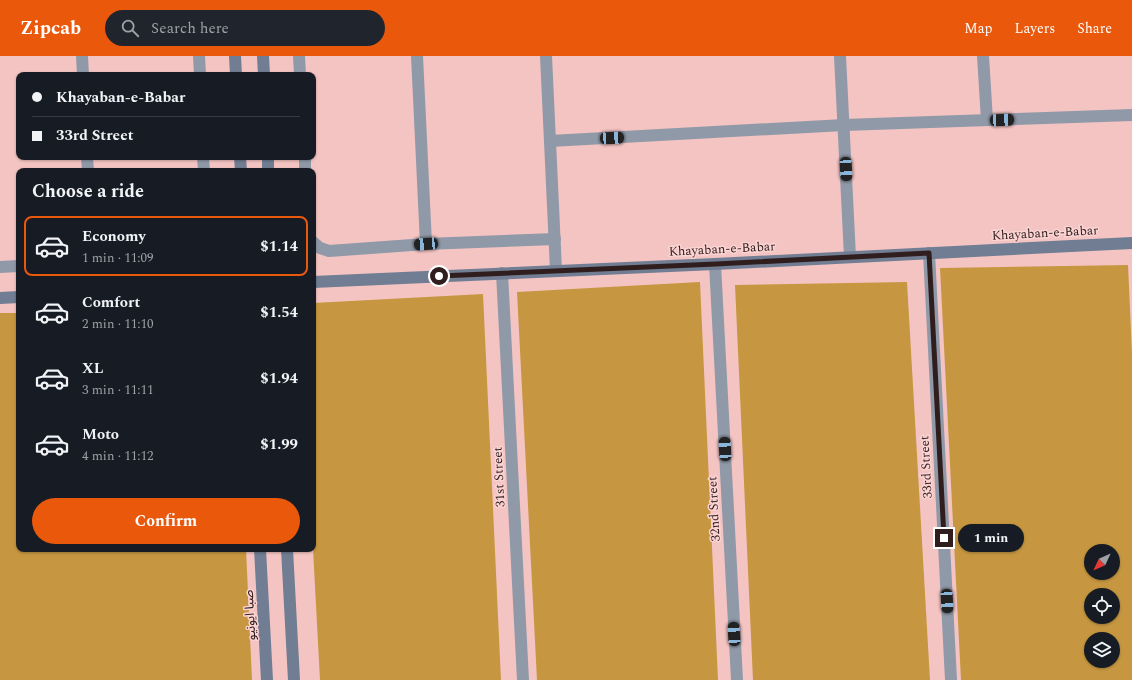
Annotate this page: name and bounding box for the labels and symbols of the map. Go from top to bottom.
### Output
car [990,114,1014,126]
car [600,131,624,145]
car [839,157,853,181]
street label: Khayaban-e-Babar [991,220,1099,246]
street label: Khayaban-e-Babar [668,236,776,262]
car [414,237,438,251]
route start [430,267,448,285]
street label: 33rd Street [914,435,938,499]
car [718,437,732,461]
street label: 31st Street [487,446,511,508]
street label: 32nd Street [702,476,726,542]
callout: 1 min [958,524,1024,552]
route end [935,529,953,547]
north arrow [1084,544,1120,580]
street label: صبا ایونیو [239,589,261,641]
car [940,589,954,613]
car [727,622,741,646]

